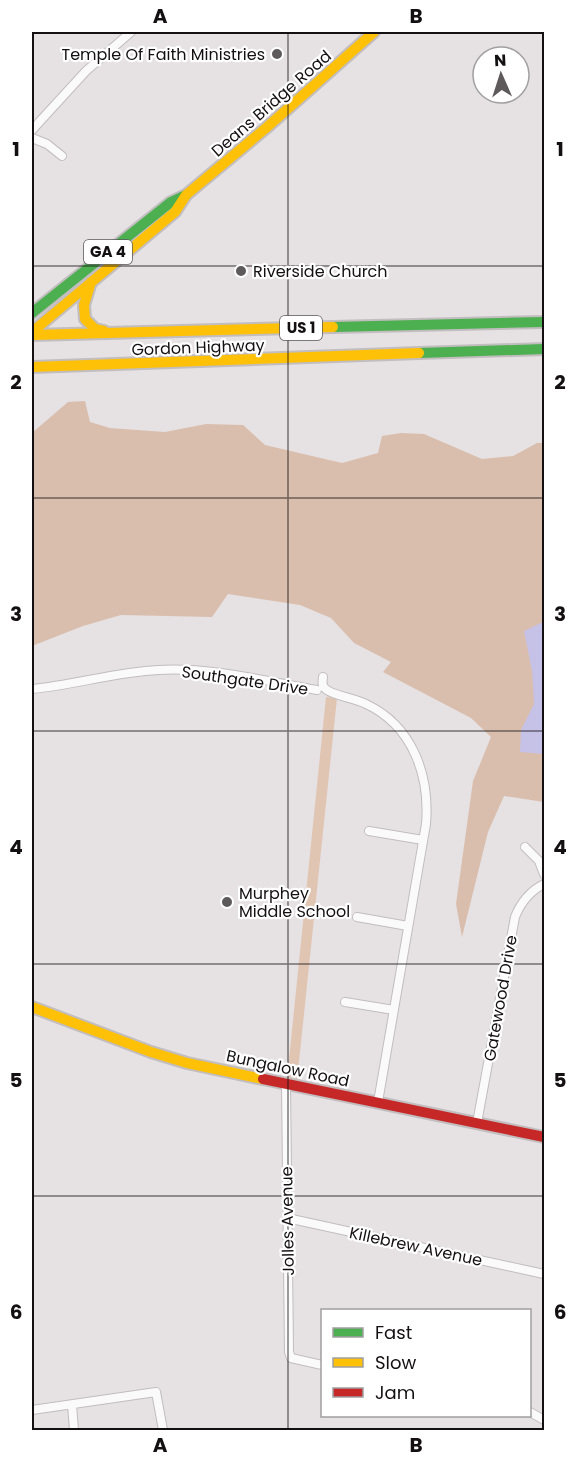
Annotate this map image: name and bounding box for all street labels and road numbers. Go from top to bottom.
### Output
street label: Deans Bridge Road [206,45,336,162]
road number: GA 4 [84,240,132,264]
road number: US 1 [280,316,322,340]
street label: Gordon Highway [131,334,265,361]
street label: Southgate Drive [180,660,310,701]
street label: Gatewood Drive [478,933,523,1063]
street label: Bungalow Road [224,1044,351,1093]
street label: Jolles Avenue [275,1166,300,1276]
street label: Killebrew Avenue [347,1221,485,1272]

